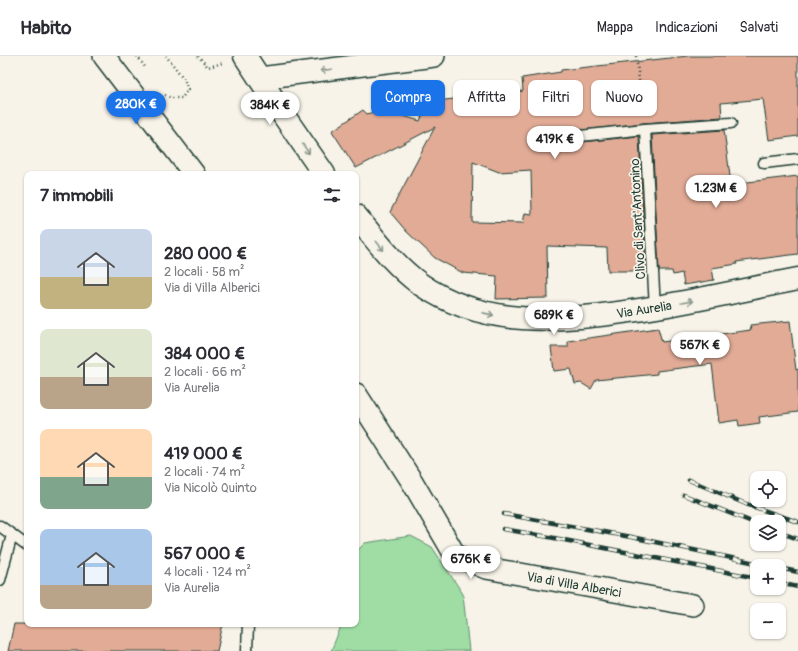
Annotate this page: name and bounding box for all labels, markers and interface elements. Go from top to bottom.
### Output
text: Habito [20,16,71,40]
text: Mappa [597,19,633,36]
text: Indicazioni [655,19,717,36]
text: Salvati [739,19,778,36]
one-way arrow [320,66,333,74]
chip: Compra [371,80,445,116]
chip: Affitta [453,80,520,116]
chip: Filtri [528,80,583,116]
chip: Nuovo [591,80,657,116]
pin: 280K € [103,91,169,125]
pin: 384K € [237,92,303,126]
text: 280K € [115,96,157,112]
text: 384K € [250,97,290,113]
pin: 419K € [522,126,588,160]
text: 419K € [536,131,574,147]
one-way arrow [302,143,310,154]
street label: Clivo di Sant'Antonino [627,158,649,280]
pin: 1.23M € [679,175,753,209]
text: 1.23M € [695,180,737,196]
icon: filters [321,184,343,206]
text: 7 immobili [40,185,113,206]
one-way arrow [376,241,385,251]
text: 280 000 € [164,243,247,264]
icon: home [72,245,120,293]
text: 2 locali · 58 m² [164,264,244,280]
text: Via di Villa Alberici [164,280,260,296]
street label: Via Aurelia [615,298,673,322]
one-way arrow [680,298,693,306]
pin: 689K € [521,302,587,336]
text: 689K € [534,307,574,323]
one-way arrow [482,310,495,318]
pin: 567K € [667,332,733,366]
text: 567K € [680,337,720,353]
text: 384 000 € [164,343,245,364]
icon: home [72,345,120,393]
text: 2 locali · 66 m² [164,364,246,380]
text: Via Aurelia [164,380,220,396]
text: 419 000 € [164,443,243,464]
icon: home [72,445,120,493]
text: 2 locali · 74 m² [164,464,245,480]
map controls [750,471,786,639]
button: locate [750,471,786,507]
text: Via Nicolò Quinto [164,480,257,496]
button: layers [750,515,786,551]
text: 567 000 € [164,543,245,564]
icon: home [72,545,120,593]
pin: 676K € [438,546,504,580]
text: 676K € [450,551,492,567]
button: + [750,559,786,595]
text: 4 locali · 124 m² [164,564,251,580]
street label: Via di Villa Alberici [525,569,622,601]
text: Via Aurelia [164,580,220,596]
button: − [750,603,786,639]

